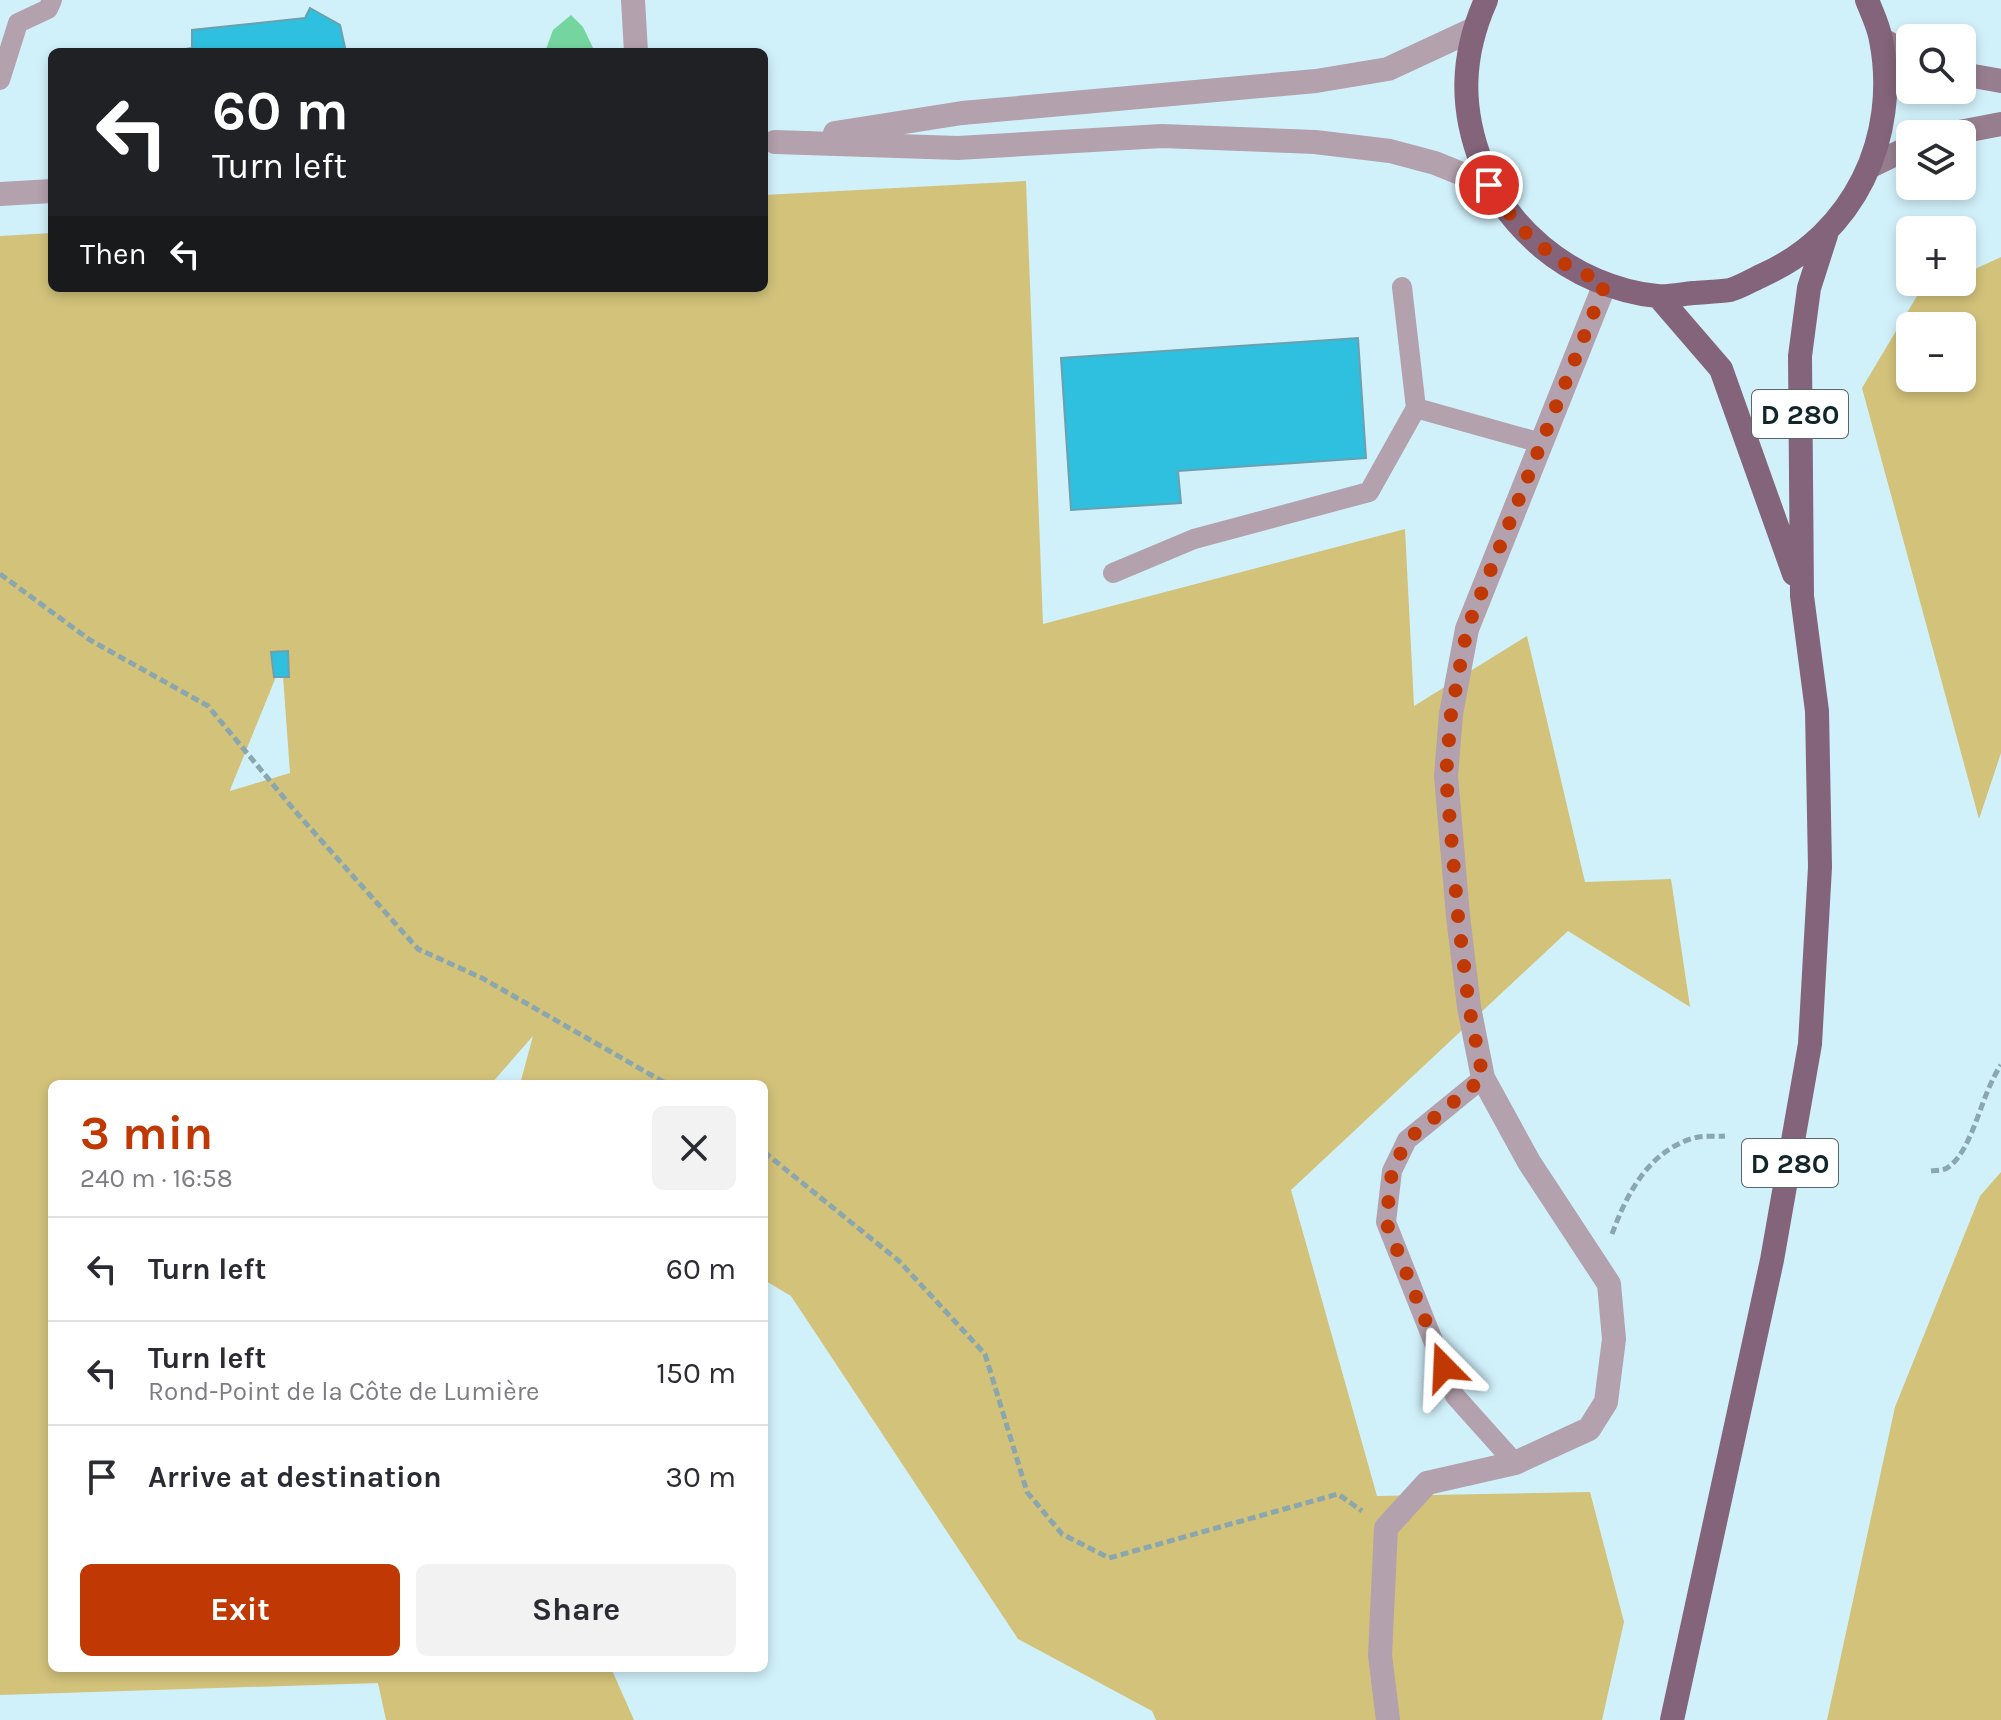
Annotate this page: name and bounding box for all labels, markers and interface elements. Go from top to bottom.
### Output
map controls [1896,24,1976,392]
button: search [1896,24,1976,104]
text: 60 m [212,78,349,143]
icon: left [80,80,184,184]
button: layers [1896,120,1976,200]
text: Turn left [212,145,347,187]
pin [1455,151,1523,219]
icon: arrive [1467,163,1511,207]
button: + [1896,216,1976,296]
icon: left [163,232,207,276]
text: Then [80,236,147,272]
button: − [1896,312,1976,392]
road number: D 280 [1752,390,1848,438]
text: 3 min [80,1105,213,1161]
button: close [652,1106,736,1190]
road number: D 280 [1742,1139,1838,1187]
text: 240 m · 16:58 [80,1163,233,1194]
icon: left [80,1247,124,1291]
text: Turn left [148,1251,266,1287]
text: 60 m [666,1251,736,1287]
position arrow [1402,1325,1486,1409]
text: Turn left [148,1340,266,1376]
icon: left [80,1351,124,1395]
text: 150 m [656,1355,736,1391]
text: Rond-Point de la Côte de Lumière [148,1376,539,1407]
icon: arrive [80,1455,124,1499]
text: Arrive at destination [148,1459,442,1495]
text: 30 m [665,1459,736,1495]
button: Exit [80,1564,400,1656]
button: Share [416,1564,736,1656]

